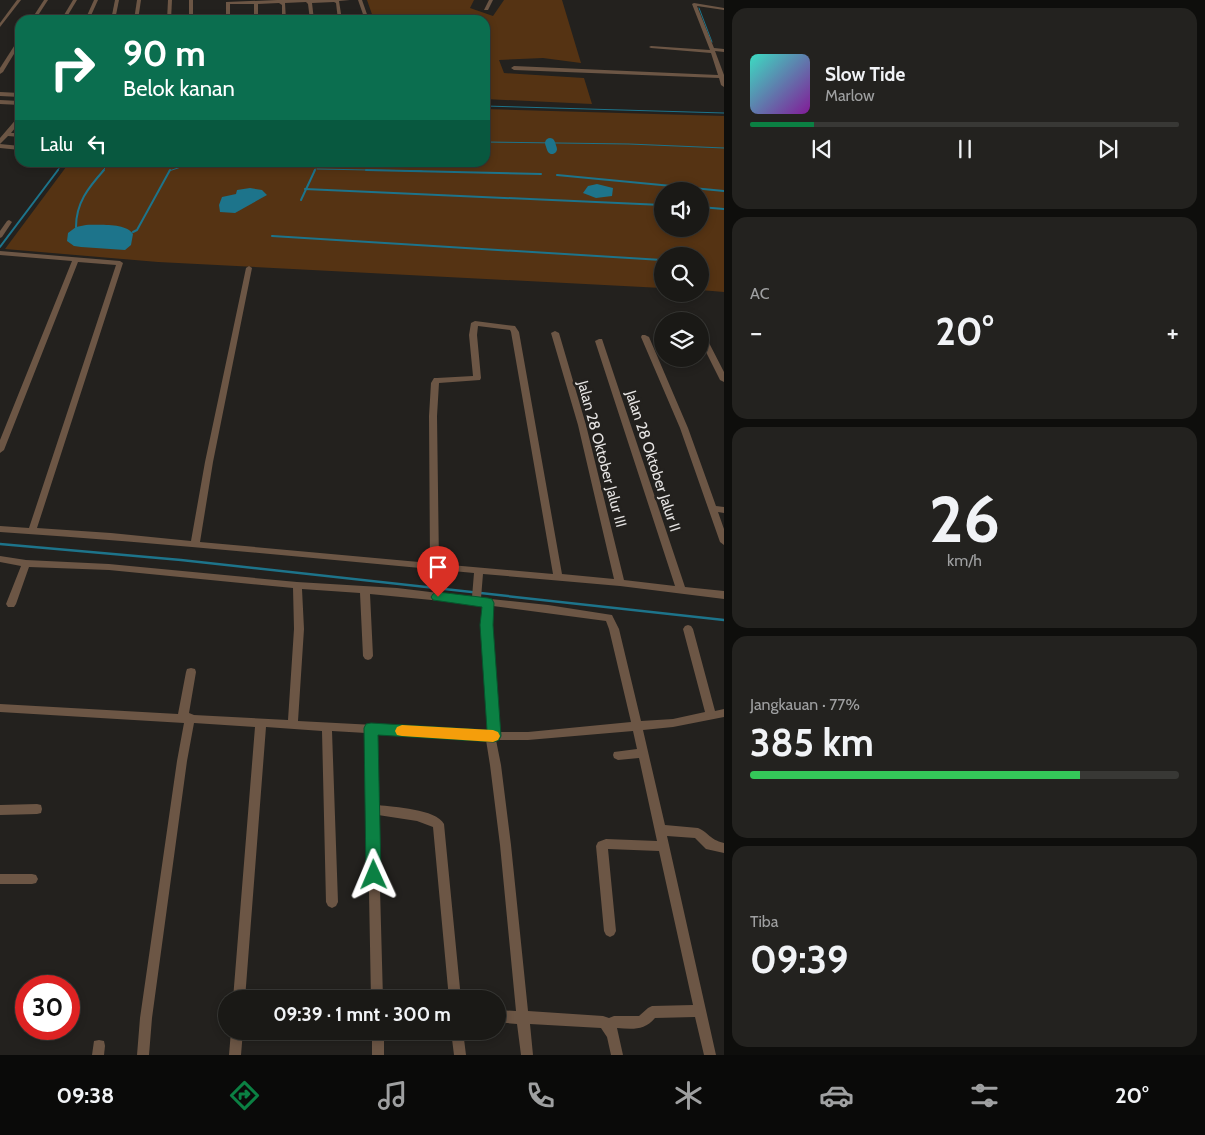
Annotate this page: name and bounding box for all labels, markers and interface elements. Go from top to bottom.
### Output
text: 90 m [123,32,206,75]
icon: right [40,35,105,100]
text: Slow Tide [825,63,905,86]
text: Belok kanan [123,75,235,102]
text: Marlow [825,86,875,105]
icon: left [83,130,111,158]
text: Lalu [40,133,73,156]
icon: previous [808,135,836,163]
icon: pause [951,135,979,163]
icon: next [1094,135,1122,163]
map controls [654,182,709,367]
button: sound [654,182,709,237]
button: search [654,247,709,302]
text: AC [750,284,770,303]
text: 20° [936,308,993,355]
button: layers [654,312,709,367]
text: − [750,315,762,349]
text: + [1167,315,1179,349]
street label: Jalan 28 Oktober Jalur III [573,378,630,529]
street label: Jalan 28 Oktober Jalur II [621,387,684,534]
text: 26 [929,479,1000,558]
pin [417,546,459,597]
text: km/h [947,551,982,570]
icon: arrive [424,553,452,581]
text: Jangkauan · 77% [750,695,860,714]
text: 385 km [750,719,874,766]
position arrow [347,848,399,900]
text: Tiba [750,912,778,931]
text: 09:39 [750,936,848,983]
speed limit sign: 30 [15,975,80,1040]
text: 09:39 · 1 mnt · 300 m [273,1003,451,1026]
icon: directions [227,1078,262,1113]
icon: music [375,1078,410,1113]
icon: phone [523,1078,558,1113]
icon: climate [671,1078,706,1113]
icon: car [819,1078,854,1113]
icon: filters [967,1078,1002,1113]
text: 09:38 [56,1082,114,1109]
text: 20° [1115,1082,1149,1109]

